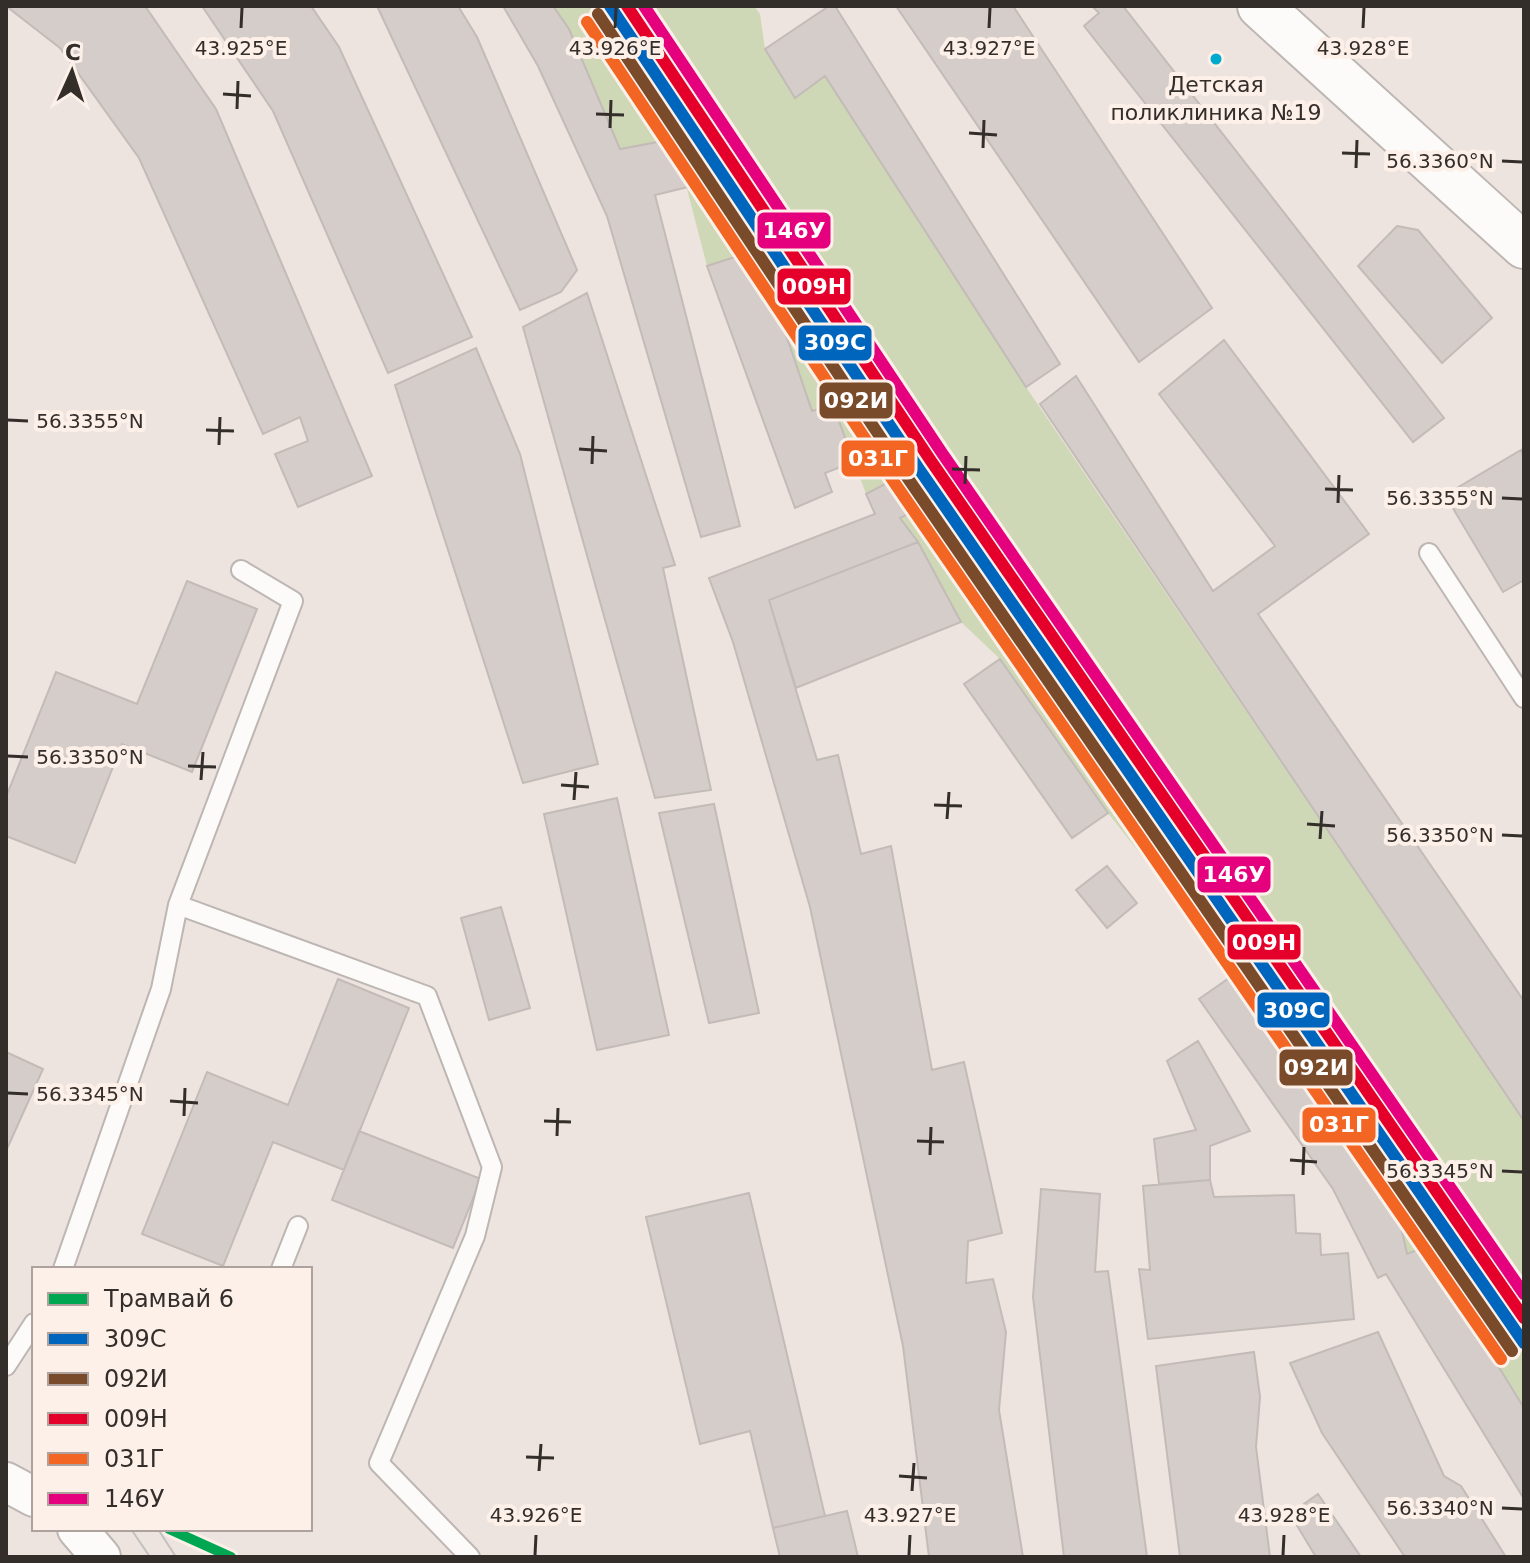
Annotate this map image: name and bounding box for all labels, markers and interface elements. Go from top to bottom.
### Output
north arrow [32,32,112,112]
text: 43.925°E [195,36,287,60]
text: 43.926°E [569,36,661,60]
text: 43.927°E [943,36,1035,60]
text: 43.928°E [1317,36,1409,60]
text: С [64,40,82,65]
marker: Детская поликлиника №19 [1208,51,1224,67]
place label: Детская поликлиника №19 [1110,72,1322,125]
text: 56.3360°N [1386,149,1494,173]
line badge: 146У [756,211,832,250]
text: 146У [763,218,825,243]
line badge: 009Н [776,267,852,306]
text: 009Н [782,274,846,299]
line badge: 309С [797,324,873,362]
text: 309С [804,330,866,355]
line badge: 092И [818,381,894,420]
text: 092И [824,388,888,413]
text: 56.3355°N [36,409,144,433]
line badge: 031Г [840,439,916,478]
text: 031Г [848,446,908,471]
text: 56.3355°N [1386,486,1494,510]
text: 56.3350°N [36,745,144,769]
text: 56.3350°N [1386,823,1494,847]
line badge: 146У [1196,855,1272,894]
text: 146У [1203,862,1265,887]
line badge: 009Н [1226,923,1302,961]
text: 009Н [1232,930,1296,955]
line badge: 309С [1256,991,1331,1029]
text: 309С [1263,998,1325,1023]
line badge: 092И [1278,1048,1354,1087]
text: 092И [1284,1055,1348,1080]
text: 56.3345°N [36,1082,144,1106]
line badge: 031Г [1301,1106,1377,1144]
text: 031Г [1309,1112,1369,1137]
text: 56.3345°N [1386,1159,1494,1183]
legend [32,1267,312,1531]
text: Трамвай 6 [103,1285,234,1313]
text: 309С [104,1325,167,1353]
text: 092И [104,1365,168,1393]
text: 009Н [104,1405,168,1433]
text: 031Г [104,1445,164,1473]
text: 146У [104,1485,165,1513]
text: 56.3340°N [1386,1496,1494,1520]
text: 43.926°E [490,1503,582,1527]
text: 43.927°E [864,1503,956,1527]
text: 43.928°E [1238,1503,1330,1527]

